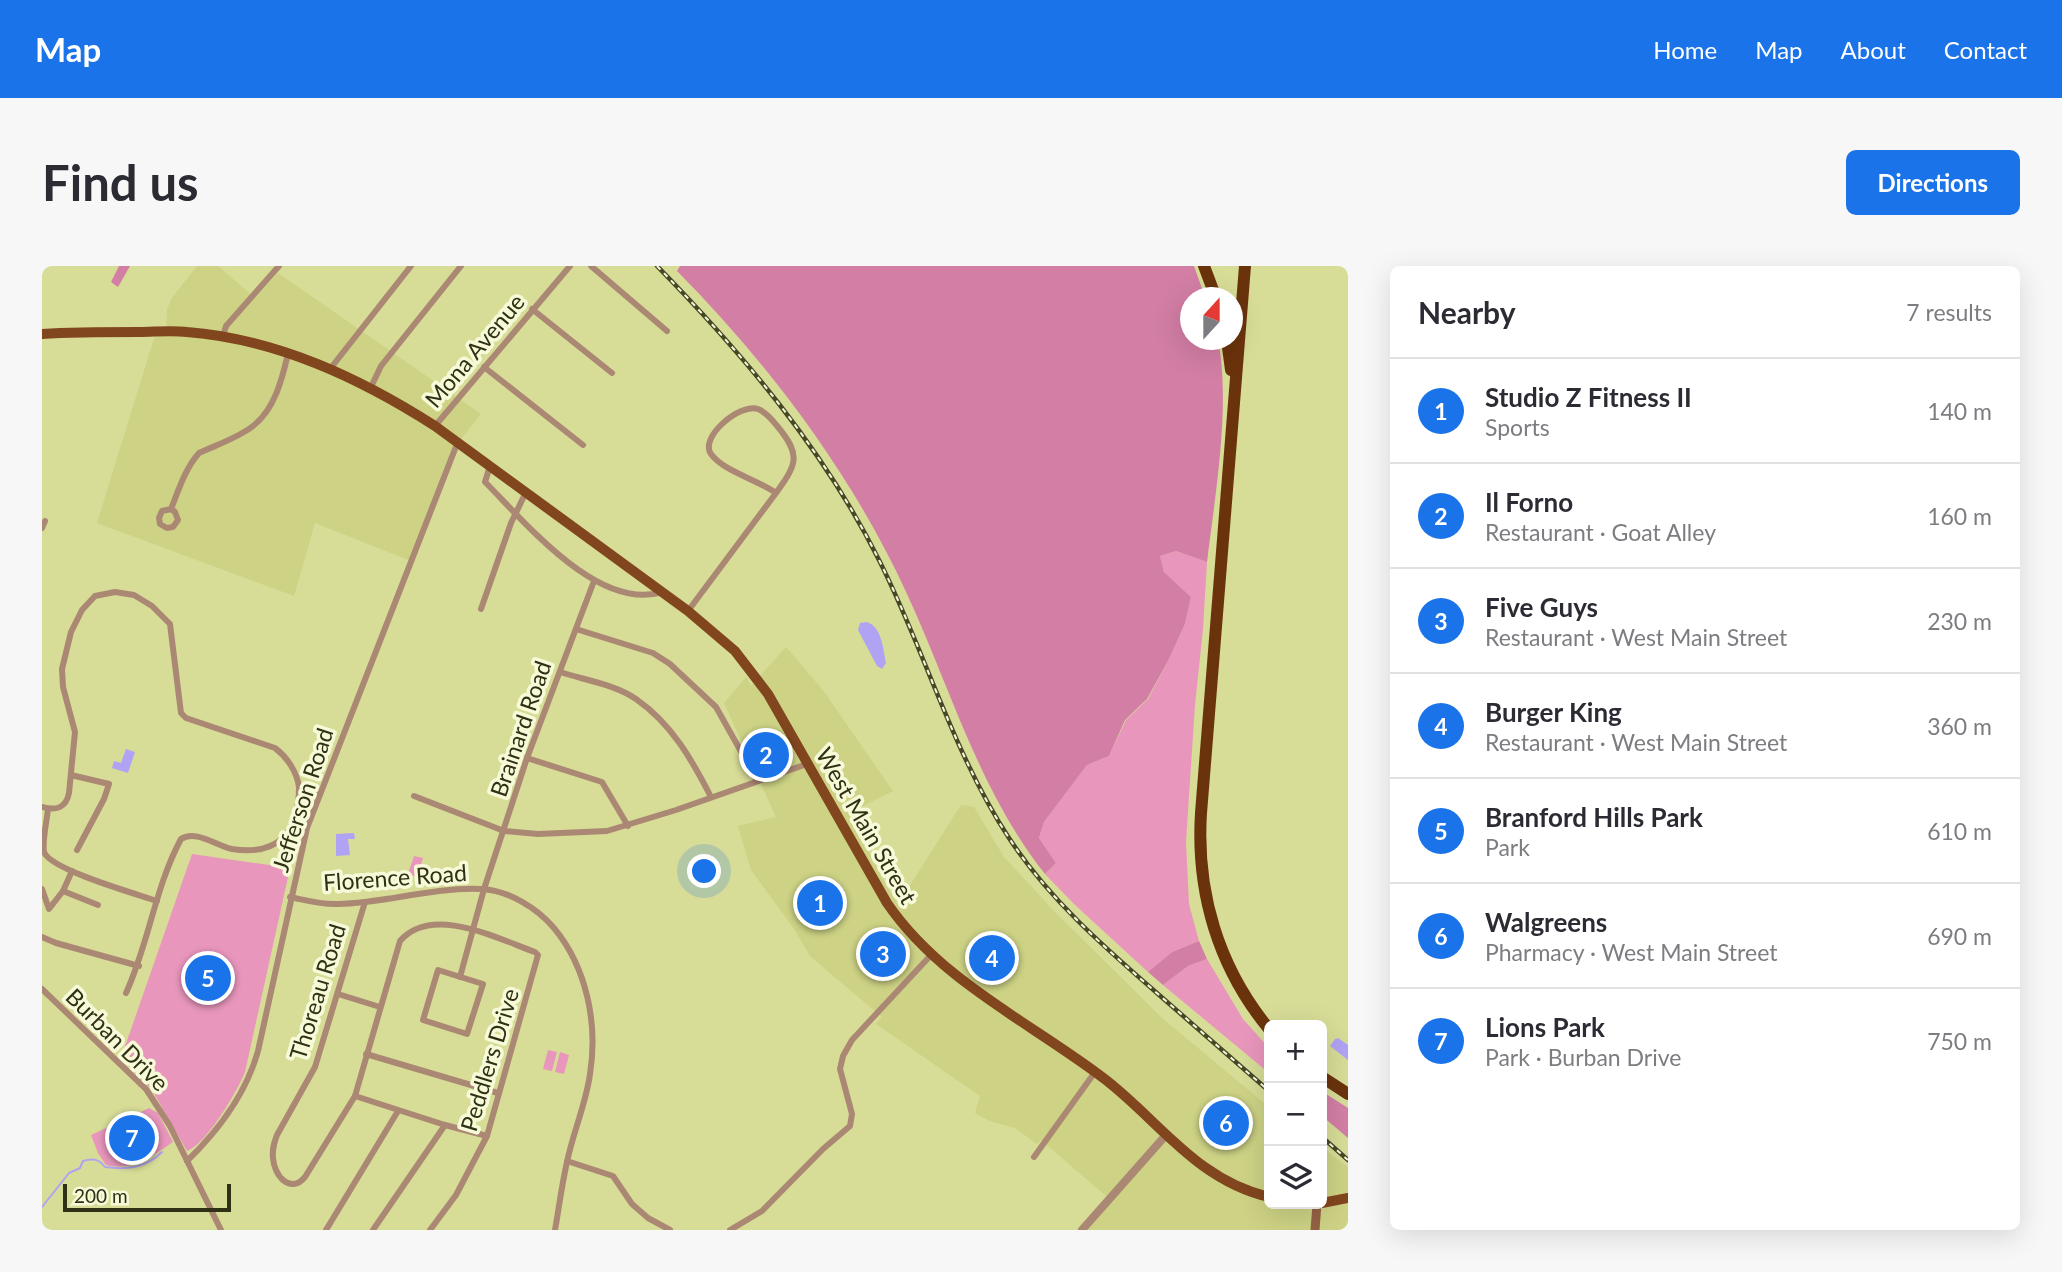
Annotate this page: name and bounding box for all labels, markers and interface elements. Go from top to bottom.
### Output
text: Map [35,29,101,69]
text: Home [1653,35,1717,64]
text: Map [1755,35,1803,64]
text: About [1841,35,1906,64]
text: Contact [1944,35,2027,64]
button: Directions [1846,150,2020,215]
text: Find us [42,153,199,211]
north arrow [1180,287,1243,350]
street label: Mona Avenue [419,288,530,413]
text: Nearby [1418,294,1516,330]
text: 7 results [1906,298,1992,326]
text: Studio Z Fitness II [1485,381,1692,413]
text: 1 [1434,397,1448,425]
text: 140 m [1927,397,1992,425]
text: Sports [1485,413,1550,441]
text: Il Forno [1485,486,1573,518]
text: 2 [1434,502,1448,530]
text: 160 m [1927,502,1992,530]
text: Restaurant · Goat Alley [1485,518,1716,546]
text: Five Guys [1485,591,1598,623]
text: 3 [1434,607,1448,635]
text: 230 m [1927,607,1992,635]
text: Restaurant · West Main Street [1485,623,1787,651]
street label: Brainard Road [484,657,556,800]
text: Burger King [1485,696,1622,728]
text: 4 [1434,712,1448,740]
text: 360 m [1927,712,1992,740]
street label: Jefferson Road [266,724,338,875]
text: Restaurant · West Main Street [1485,728,1787,756]
pin: 2 [743,729,789,781]
street label: West Main Street [811,742,923,909]
text: Branford Hills Park [1485,801,1703,833]
text: 5 [1434,817,1448,845]
text: 610 m [1927,817,1992,845]
text: Park [1485,833,1530,861]
your location [687,854,721,888]
street label: Florence Road [322,858,468,896]
pin: 1 [797,877,843,929]
text: Walgreens [1485,906,1607,938]
street label: Thoreau Road [283,920,351,1063]
text: 6 [1434,922,1448,950]
text: 690 m [1927,922,1992,950]
pin: 3 [860,928,906,980]
pin: 4 [969,932,1015,984]
text: Pharmacy · West Main Street [1485,938,1777,966]
pin: 5 [185,952,231,1004]
street label: Burban Drive [61,982,175,1096]
street label: Peddlers Drive [454,985,524,1134]
text: Lions Park [1485,1011,1605,1043]
map controls [1264,1020,1327,1209]
button: + [1264,1020,1327,1083]
text: 7 [1434,1027,1448,1055]
text: 750 m [1927,1027,1992,1055]
text: Park · Burban Drive [1485,1043,1681,1071]
button: − [1264,1083,1327,1146]
pin: 6 [1203,1097,1249,1149]
pin: 7 [109,1112,155,1164]
button: layers [1264,1146,1327,1209]
scale bar [63,1181,231,1213]
text: 200 m [74,1184,128,1207]

